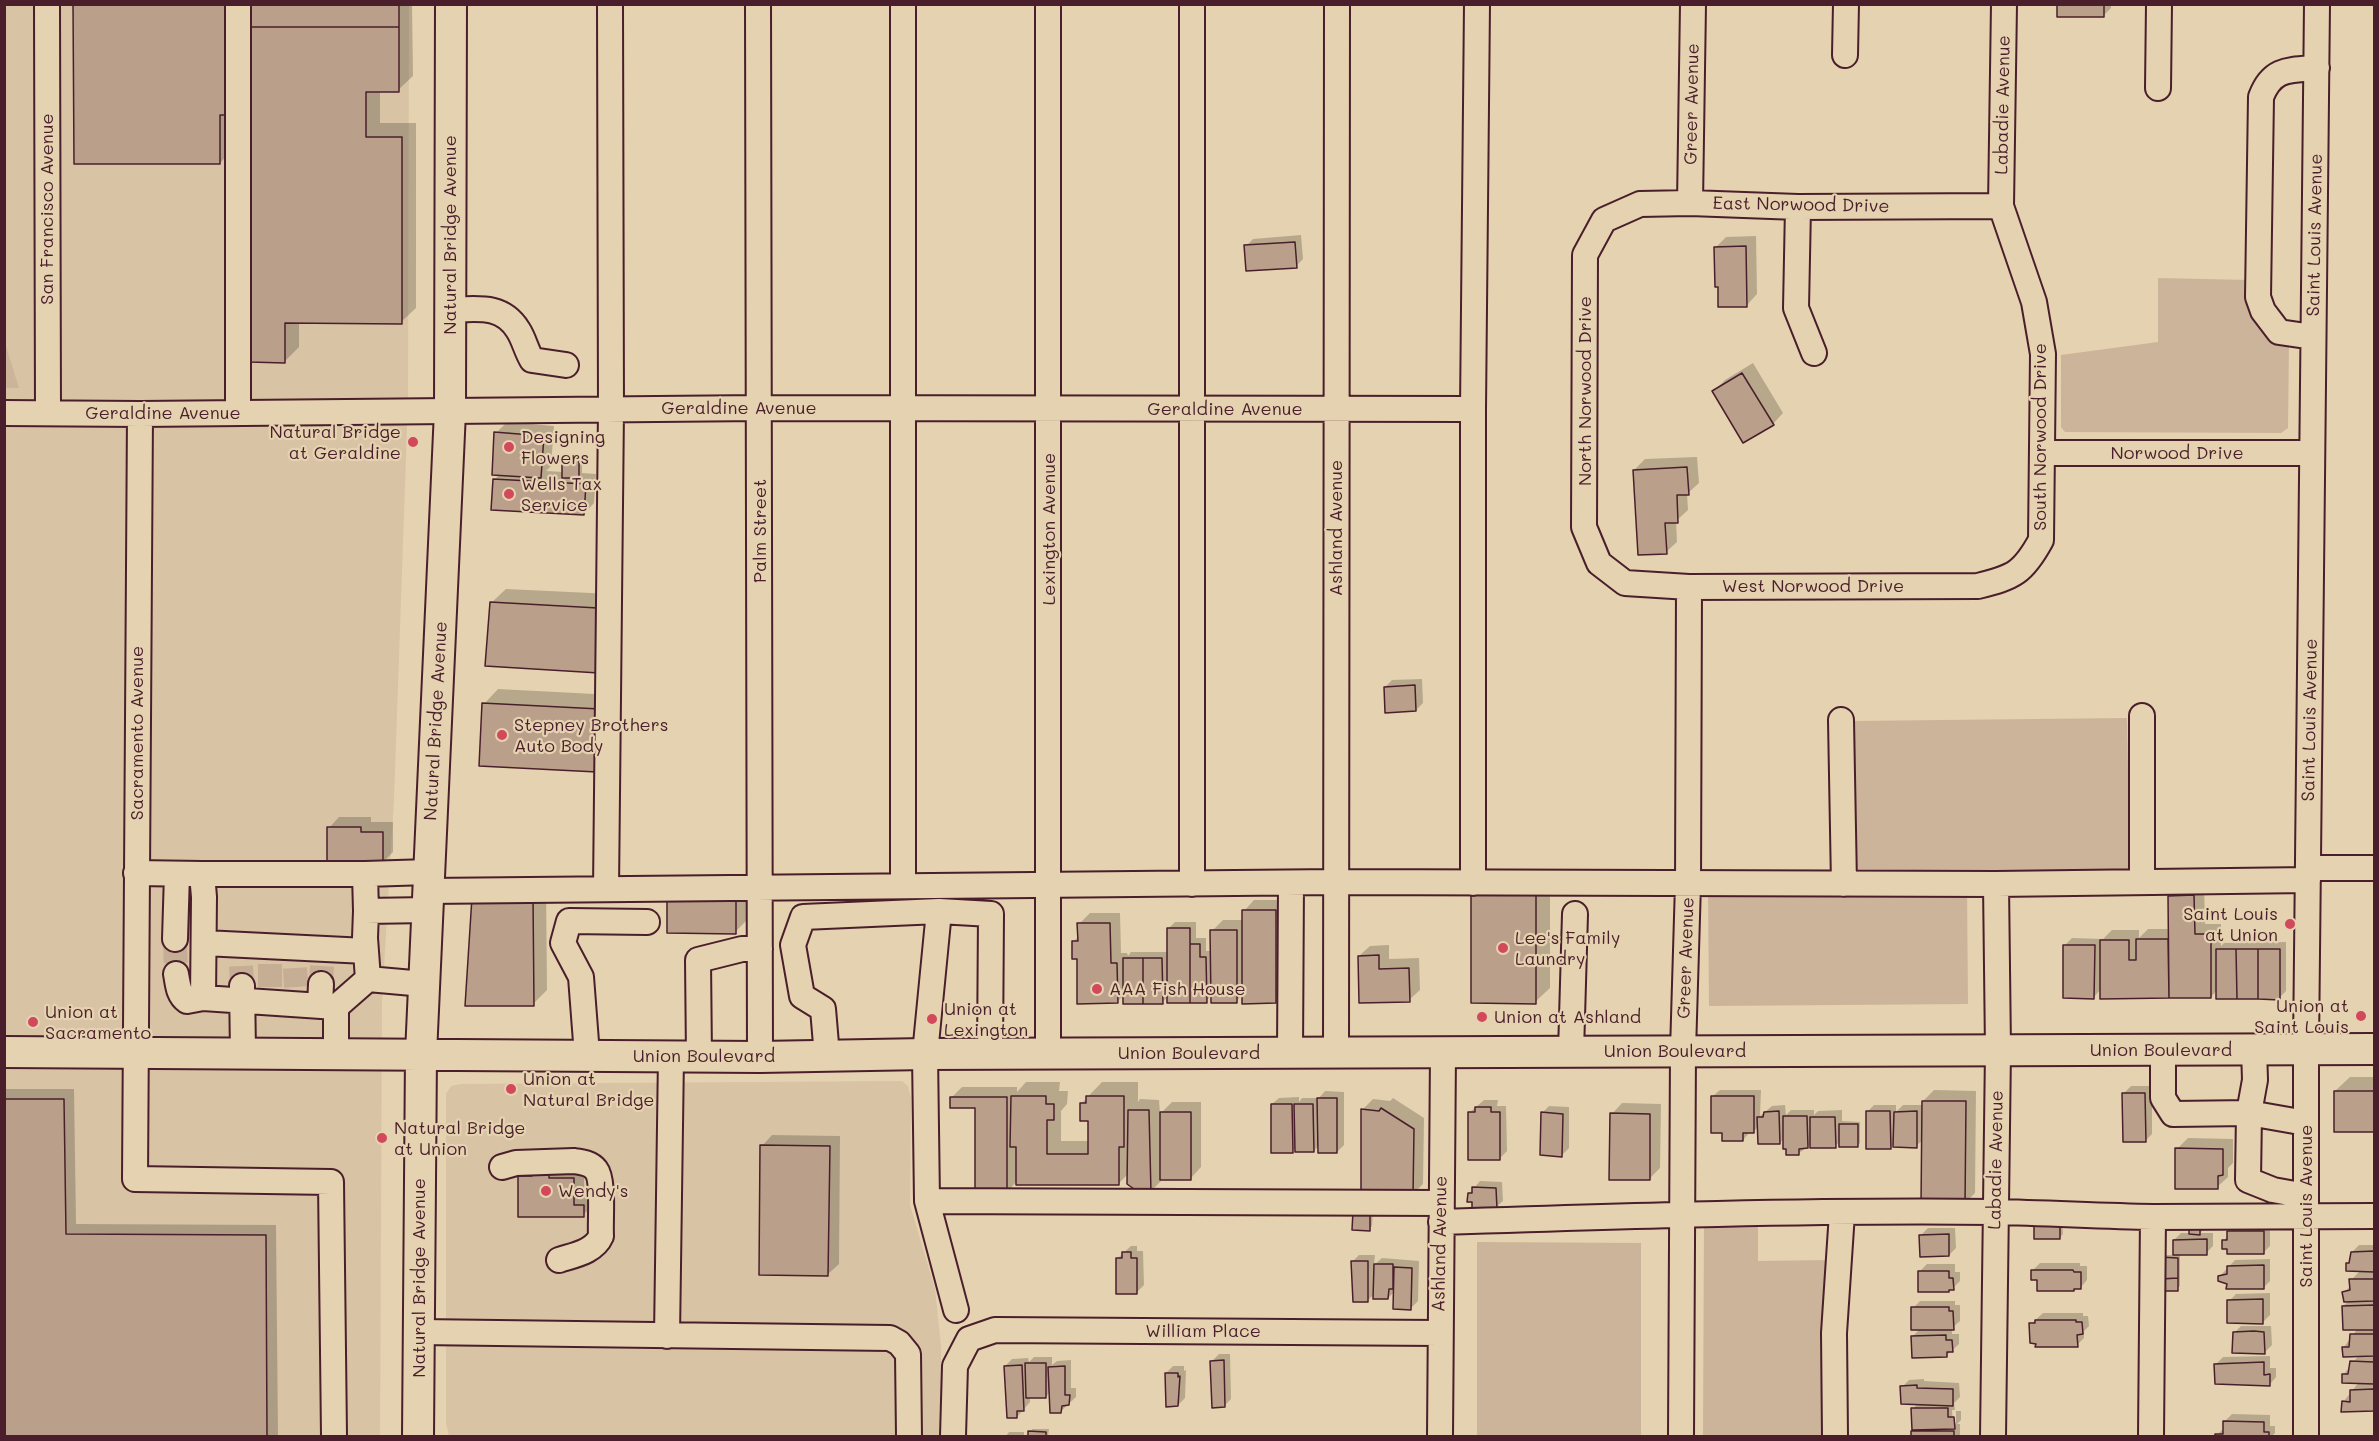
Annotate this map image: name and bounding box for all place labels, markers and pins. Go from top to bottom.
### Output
place label: Natural Bridge at Geraldine [269,421,401,464]
place label: Designing Flowers [521,426,605,468]
marker: Natural Bridge at Geraldine [406,435,420,449]
marker: Designing Flowers [502,440,516,454]
place label: Wells Tax Service [521,473,602,516]
marker: Wells Tax Service [502,487,516,501]
place label: Stepney Brothers Auto Body [514,714,668,756]
marker: Stepney Brothers Auto Body [495,728,509,742]
place label: Saint Louis at Union [2183,903,2278,946]
marker: Saint Louis at Union [2283,917,2297,931]
place label: Lee's Family Laundry [1515,927,1620,970]
marker: Lee's Family Laundry [1496,941,1510,955]
place label: AAA Fish House [1109,978,1246,1000]
marker: AAA Fish House [1090,982,1104,996]
place label: Union at Saint Louis [2254,995,2349,1038]
place label: Union at Lexington [944,998,1028,1040]
place label: Union at Sacramento [45,1001,151,1044]
place label: Union at Ashland [1494,1006,1641,1028]
marker: Union at Saint Louis [2354,1009,2368,1023]
marker: Union at Ashland [1475,1010,1489,1024]
marker: Union at Lexington [925,1012,939,1026]
marker: Union at Sacramento [26,1015,40,1029]
place label: Union at Natural Bridge [523,1068,655,1110]
marker: Union at Natural Bridge [504,1082,518,1096]
place label: Natural Bridge at Union [394,1117,526,1160]
marker: Natural Bridge at Union [375,1131,389,1145]
place label: Wendy's [558,1180,628,1202]
marker: Wendy's [539,1184,553,1198]

